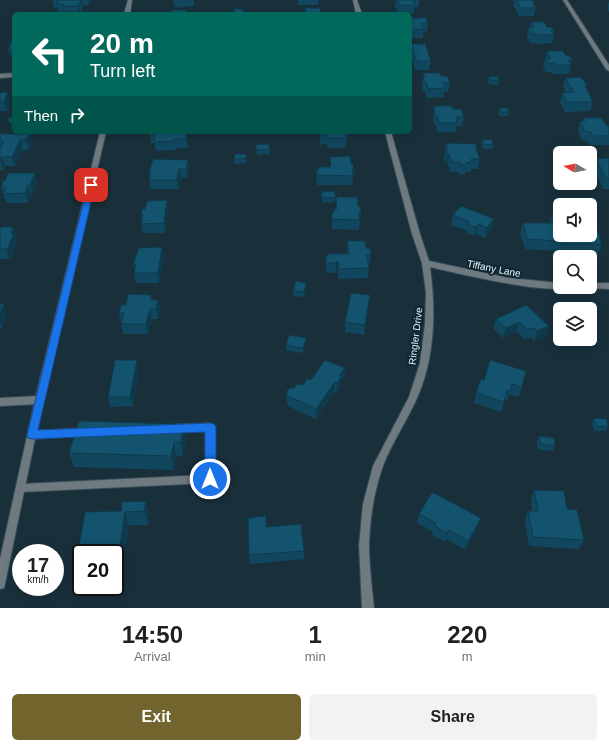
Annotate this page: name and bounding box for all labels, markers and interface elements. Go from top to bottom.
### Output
icon: left [24,28,76,80]
text: 20 m [90,28,154,59]
text: Turn left [90,61,155,81]
icon: right [66,104,88,126]
text: Then [24,107,58,124]
north arrow [553,146,597,190]
map controls [553,146,597,346]
pin [74,168,108,202]
icon: arrive [80,174,102,196]
button: sound [553,198,597,242]
button: search [553,250,597,294]
street label: Tiffany Lane [466,258,522,279]
button: layers [553,302,597,346]
street label: Ringler Drive [407,306,425,365]
position arrow [189,458,231,500]
speed limit sign: 20 [72,544,124,596]
text: 17 [27,554,49,576]
text: km/h [27,574,49,585]
text: 14:50 [122,621,183,648]
text: 1 [308,621,322,648]
text: 220 [447,621,487,648]
text: Arrival [134,649,171,664]
text: min [305,649,326,664]
text: m [462,649,473,664]
button: Exit [12,694,301,740]
button: Share [309,694,597,740]

